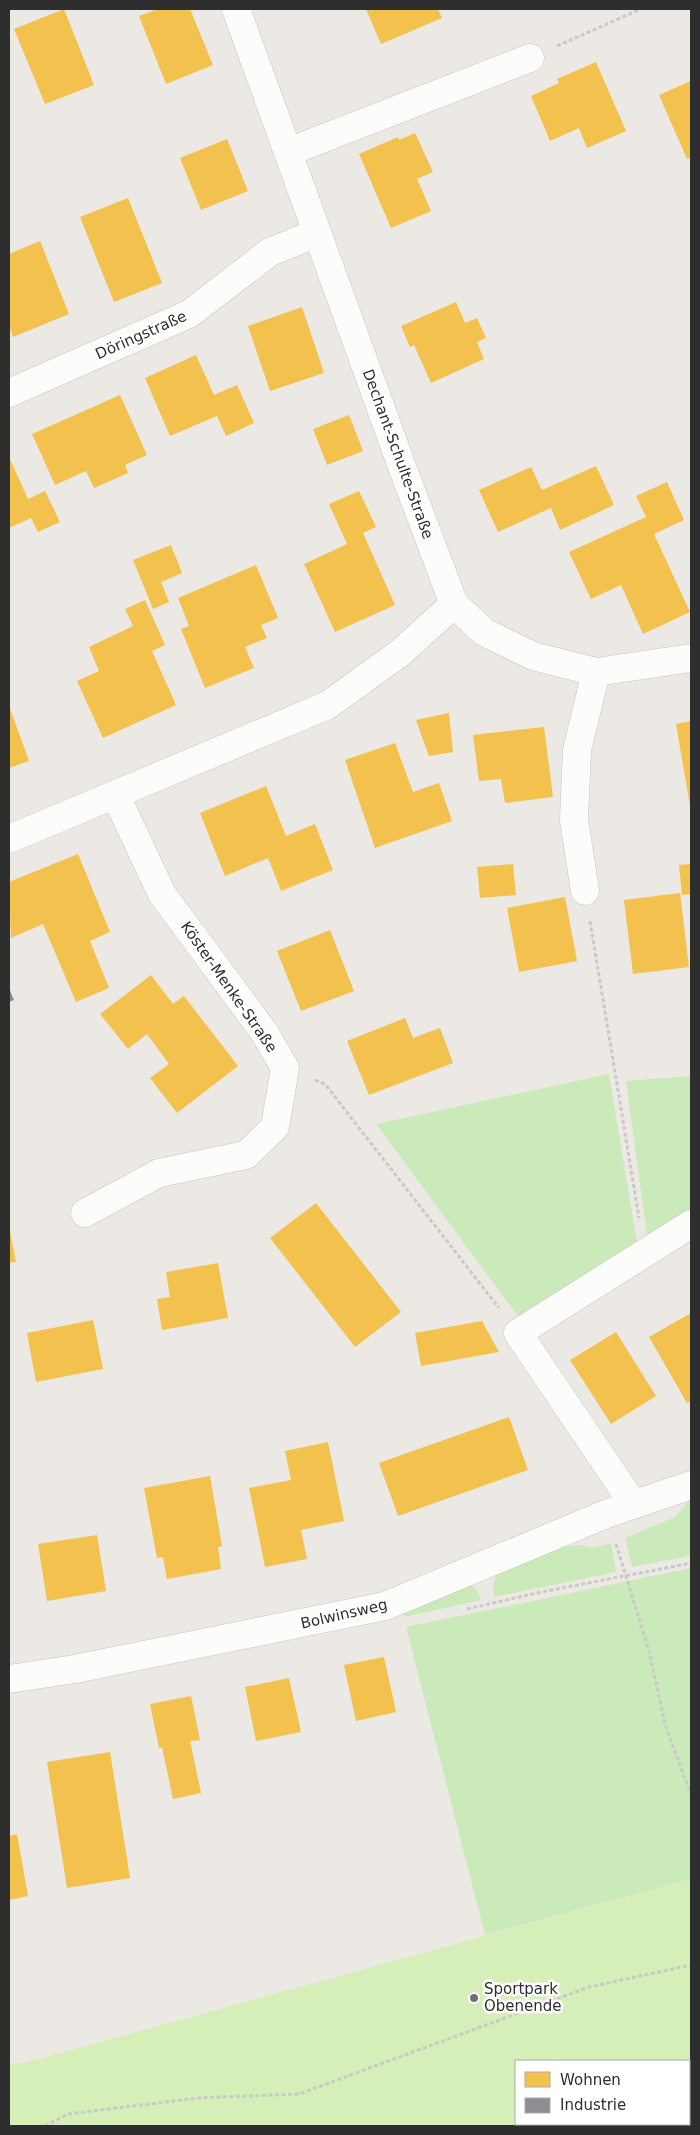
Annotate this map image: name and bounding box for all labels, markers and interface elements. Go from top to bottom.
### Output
street label: Döringstraße [93,307,189,363]
street label: Dechant-Schulte-Straße [359,367,437,541]
street label: Köster-Menke-Straße [177,918,281,1056]
street label: Bolwinsweg [299,1595,389,1633]
place label: Sportpark Obenende [484,1980,562,2015]
marker: Sportpark Obenende [468,1992,480,2004]
legend [515,2060,690,2125]
text: Wohnen [560,2071,621,2089]
text: Industrie [560,2096,626,2114]

